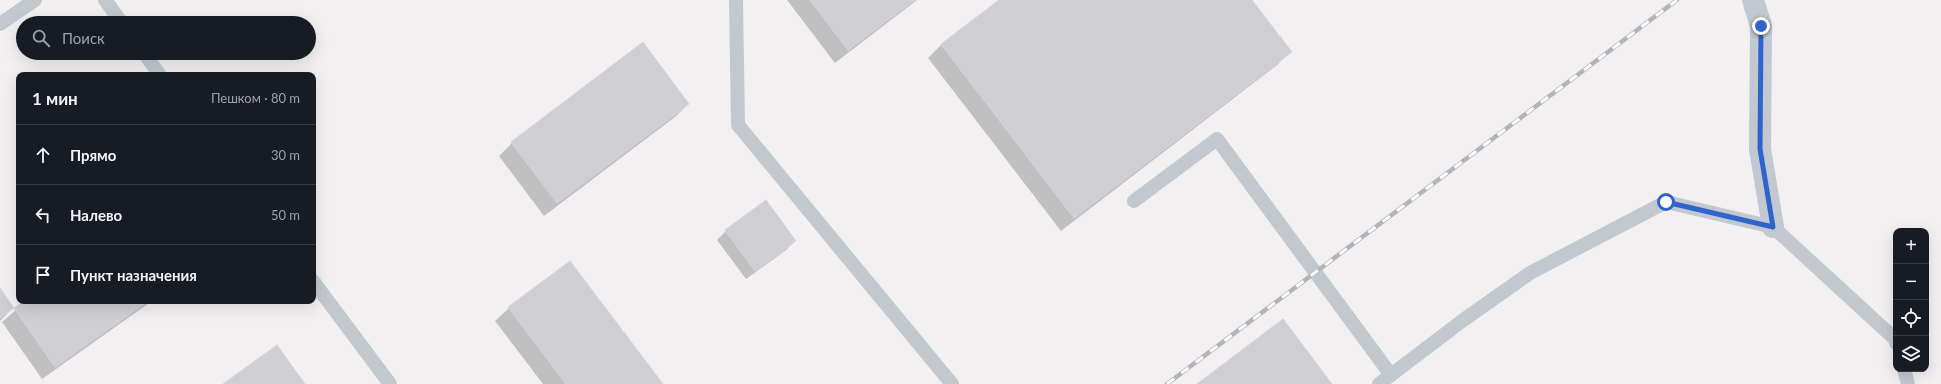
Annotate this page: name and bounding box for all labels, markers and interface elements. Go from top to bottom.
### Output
search box [16,16,316,60]
route end [1752,17,1770,35]
icon: search [30,27,52,49]
text: Поиск [62,29,105,47]
text: 1 мин [32,88,78,109]
text: Пешком · 80 m [211,90,300,106]
icon: ahead [32,144,54,166]
text: Прямо [70,146,116,164]
text: 30 m [271,147,300,163]
route start [1657,193,1675,211]
icon: left [32,204,54,226]
text: Налево [70,206,122,224]
text: 50 m [271,207,300,223]
map controls [1893,228,1929,372]
button: + [1893,228,1929,264]
icon: arrive [32,264,54,286]
button: − [1893,264,1929,300]
text: Пункт назначения [70,266,197,284]
button: locate [1893,300,1929,336]
button: layers [1893,336,1929,372]

